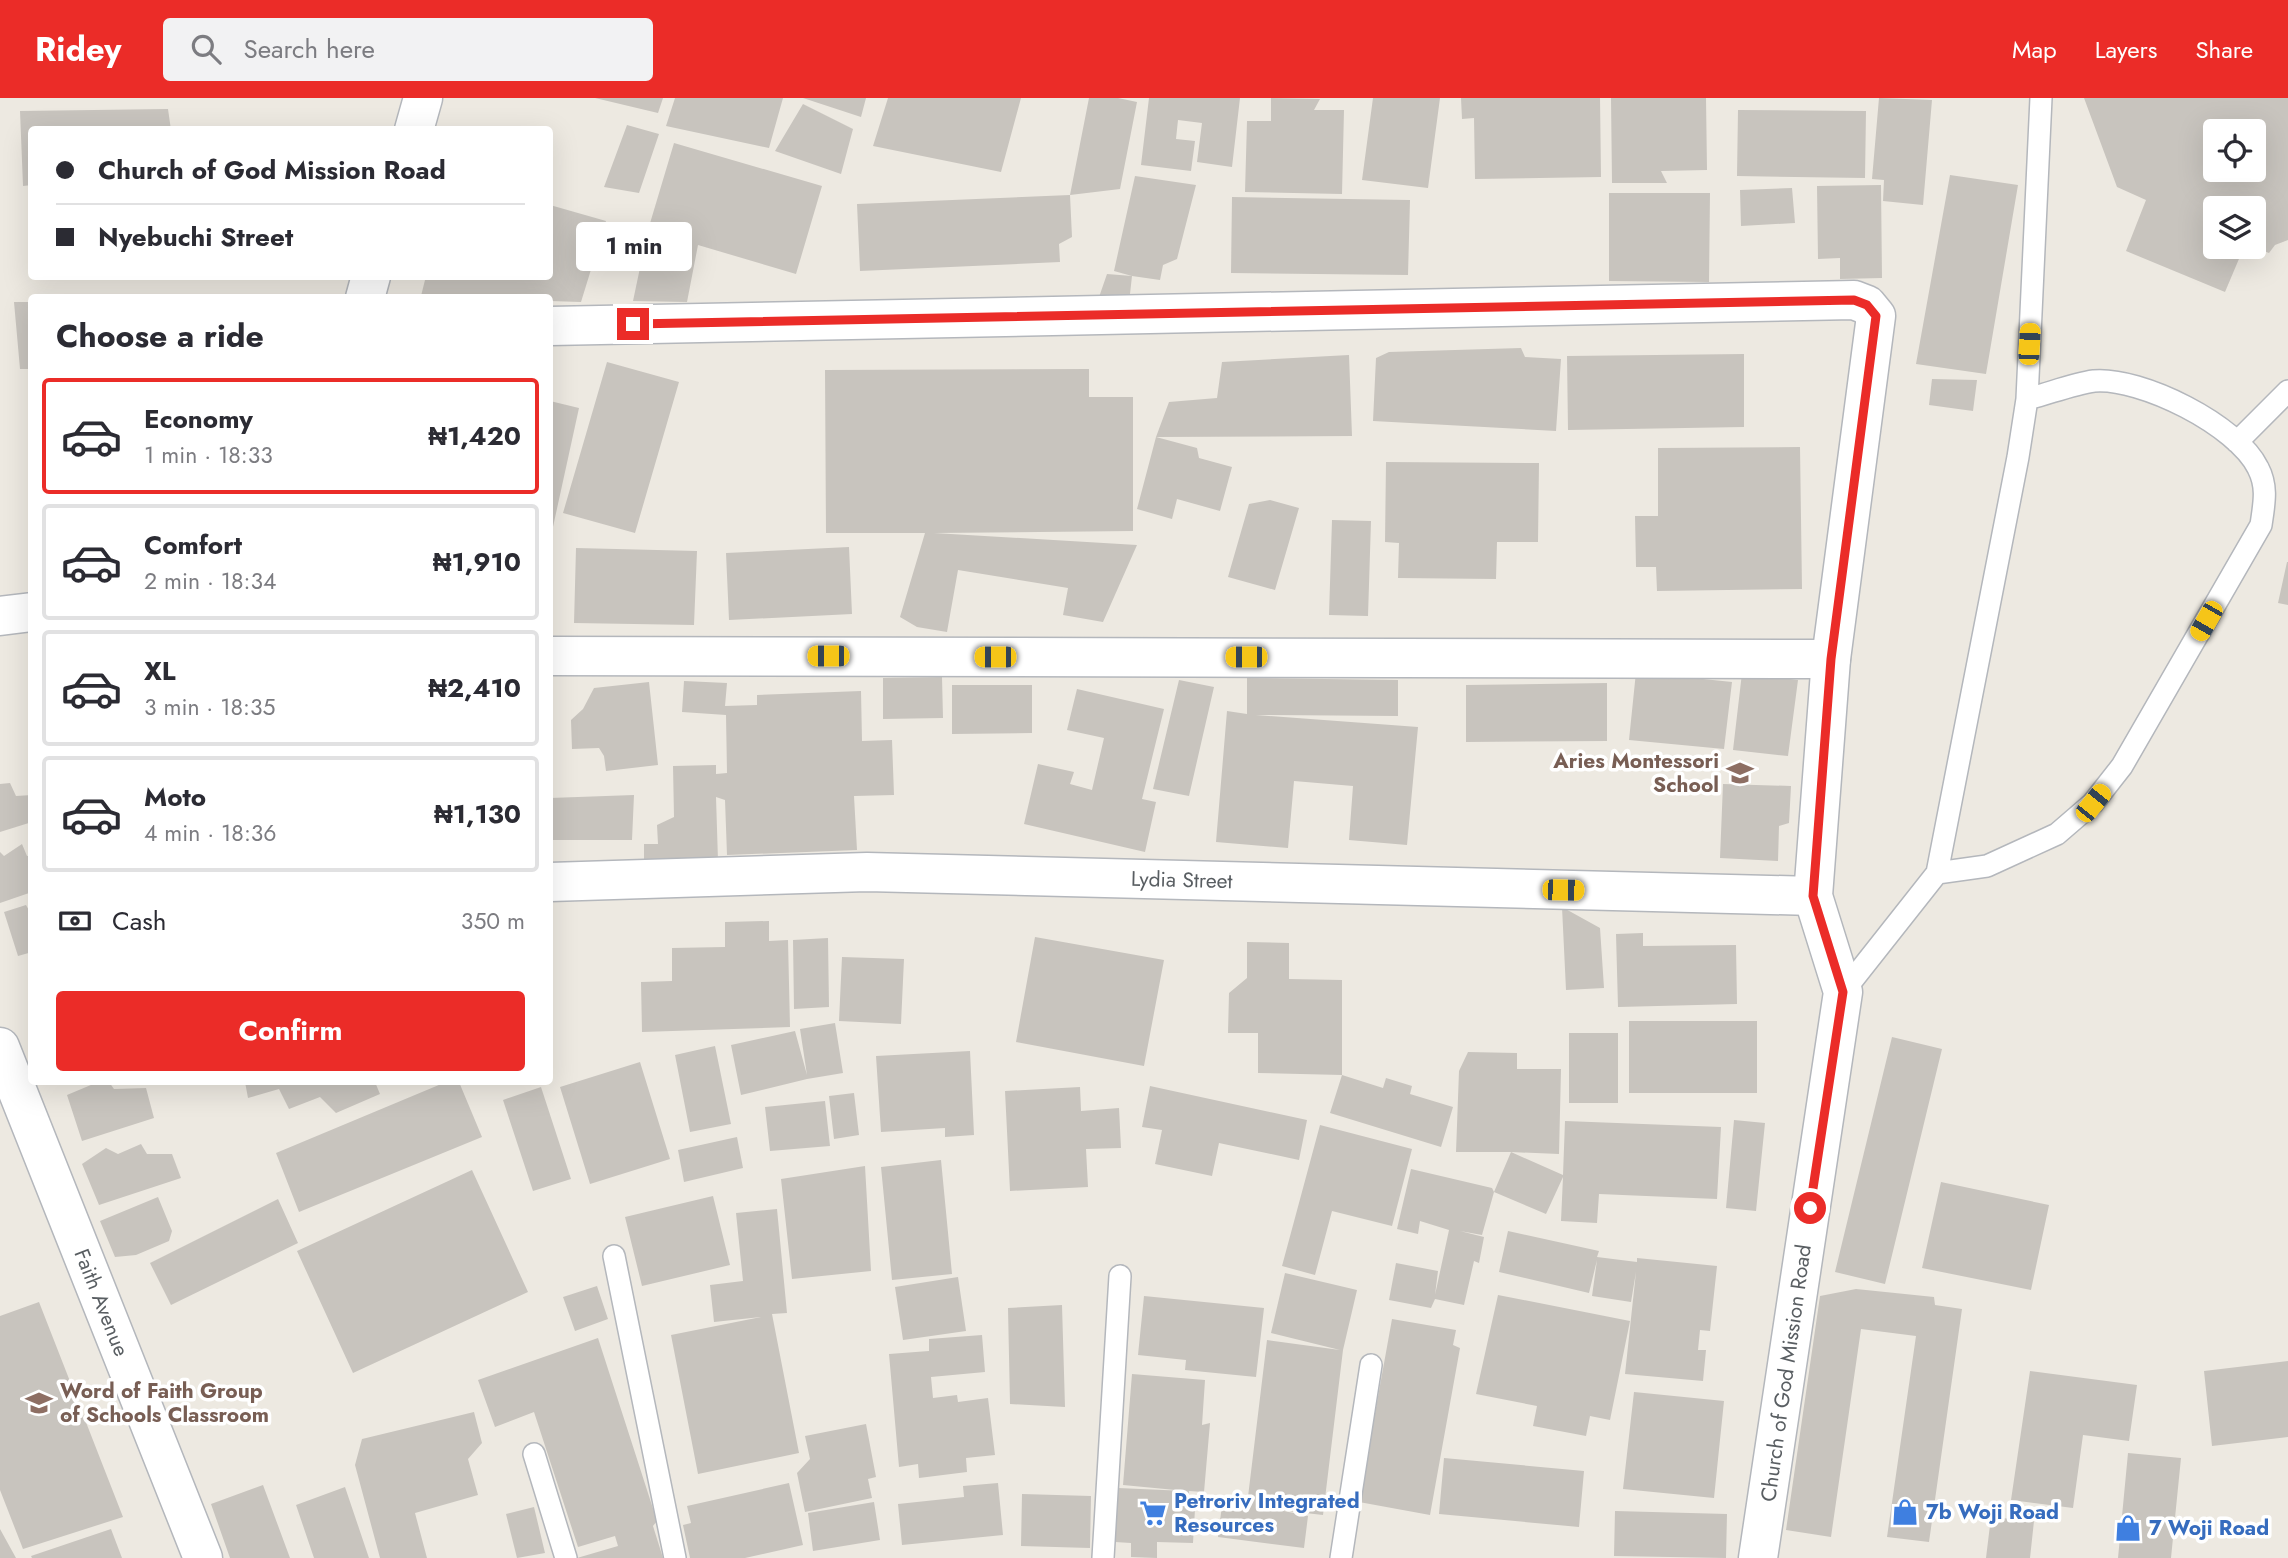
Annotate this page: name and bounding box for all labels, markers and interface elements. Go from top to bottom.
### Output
search box [163,18,653,81]
text: Ridey [35,26,121,73]
icon: search [187,30,225,68]
text: Search here [243,30,375,68]
text: Map [2012,32,2057,67]
text: Layers [2095,32,2157,67]
text: Share [2195,32,2253,67]
map controls [2203,119,2266,259]
button: locate [2203,119,2266,182]
text: Church of God Mission Road [98,151,446,189]
button: layers [2203,196,2266,259]
text: Nyebuchi Street [98,218,293,256]
callout: 1 min [575,222,691,272]
text: 1 min [605,229,663,263]
route end [617,308,649,340]
text: Choose a ride [56,313,264,359]
car [2018,322,2041,366]
text: Economy [144,400,253,438]
icon: car [60,405,123,468]
text: ₦1,420 [428,417,521,455]
text: 1 min · 18:33 [144,438,273,472]
text: Comfort [144,526,242,564]
icon: car [60,531,123,594]
text: ₦1,910 [433,543,521,581]
text: 2 min · 18:34 [144,564,276,598]
car [2187,598,2226,644]
car [808,646,850,667]
car [975,647,1017,668]
car [1226,647,1268,668]
text: XL [144,652,176,690]
icon: car [60,657,123,720]
text: ₦2,410 [428,669,521,707]
text: 3 min · 18:35 [144,690,276,724]
place label: Aries Montessori School [1552,746,1719,800]
school or university icon: Aries Montessori School [1725,758,1755,788]
text: Moto [144,778,206,816]
car [2072,780,2115,826]
icon: car [60,783,123,846]
text: ₦1,130 [434,795,521,833]
text: 4 min · 18:36 [144,816,277,850]
street label: Lydia Street [1131,864,1233,896]
car [1542,879,1585,901]
icon: cash [56,902,94,940]
text: Cash [112,902,166,940]
text: 350 m [461,904,525,938]
button: Confirm [56,991,525,1071]
route start [1794,1192,1826,1224]
street label: Church of God Mission Road [1753,1242,1819,1504]
street label: Faith Avenue [67,1244,136,1361]
place label: Word of Faith Group of Schools Classroom [60,1376,269,1430]
school or university icon: Word of Faith Group of Schools Classroom [24,1388,54,1418]
place label: Petroriv Integrated Resources [1174,1486,1360,1540]
shop icon: 7b Woji Road [1890,1497,1920,1527]
place label: 7b Woji Road [1926,1497,2059,1527]
supermarket icon: Petroriv Integrated Resources [1138,1498,1168,1528]
shop icon: 7 Woji Road [2113,1513,2143,1543]
place label: 7 Woji Road [2149,1513,2269,1543]

